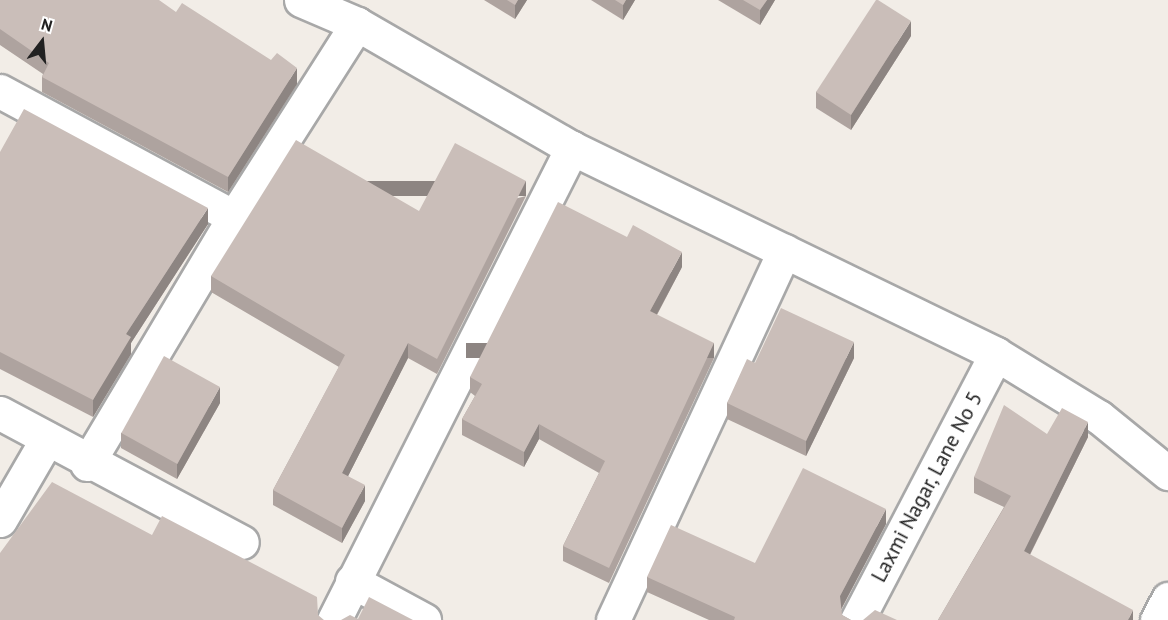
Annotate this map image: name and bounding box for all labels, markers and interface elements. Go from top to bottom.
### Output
north arrow [12,12,72,72]
text: N [39,14,55,36]
street label: Laxmi Nagar, Lane No 5 [866,387,988,587]

